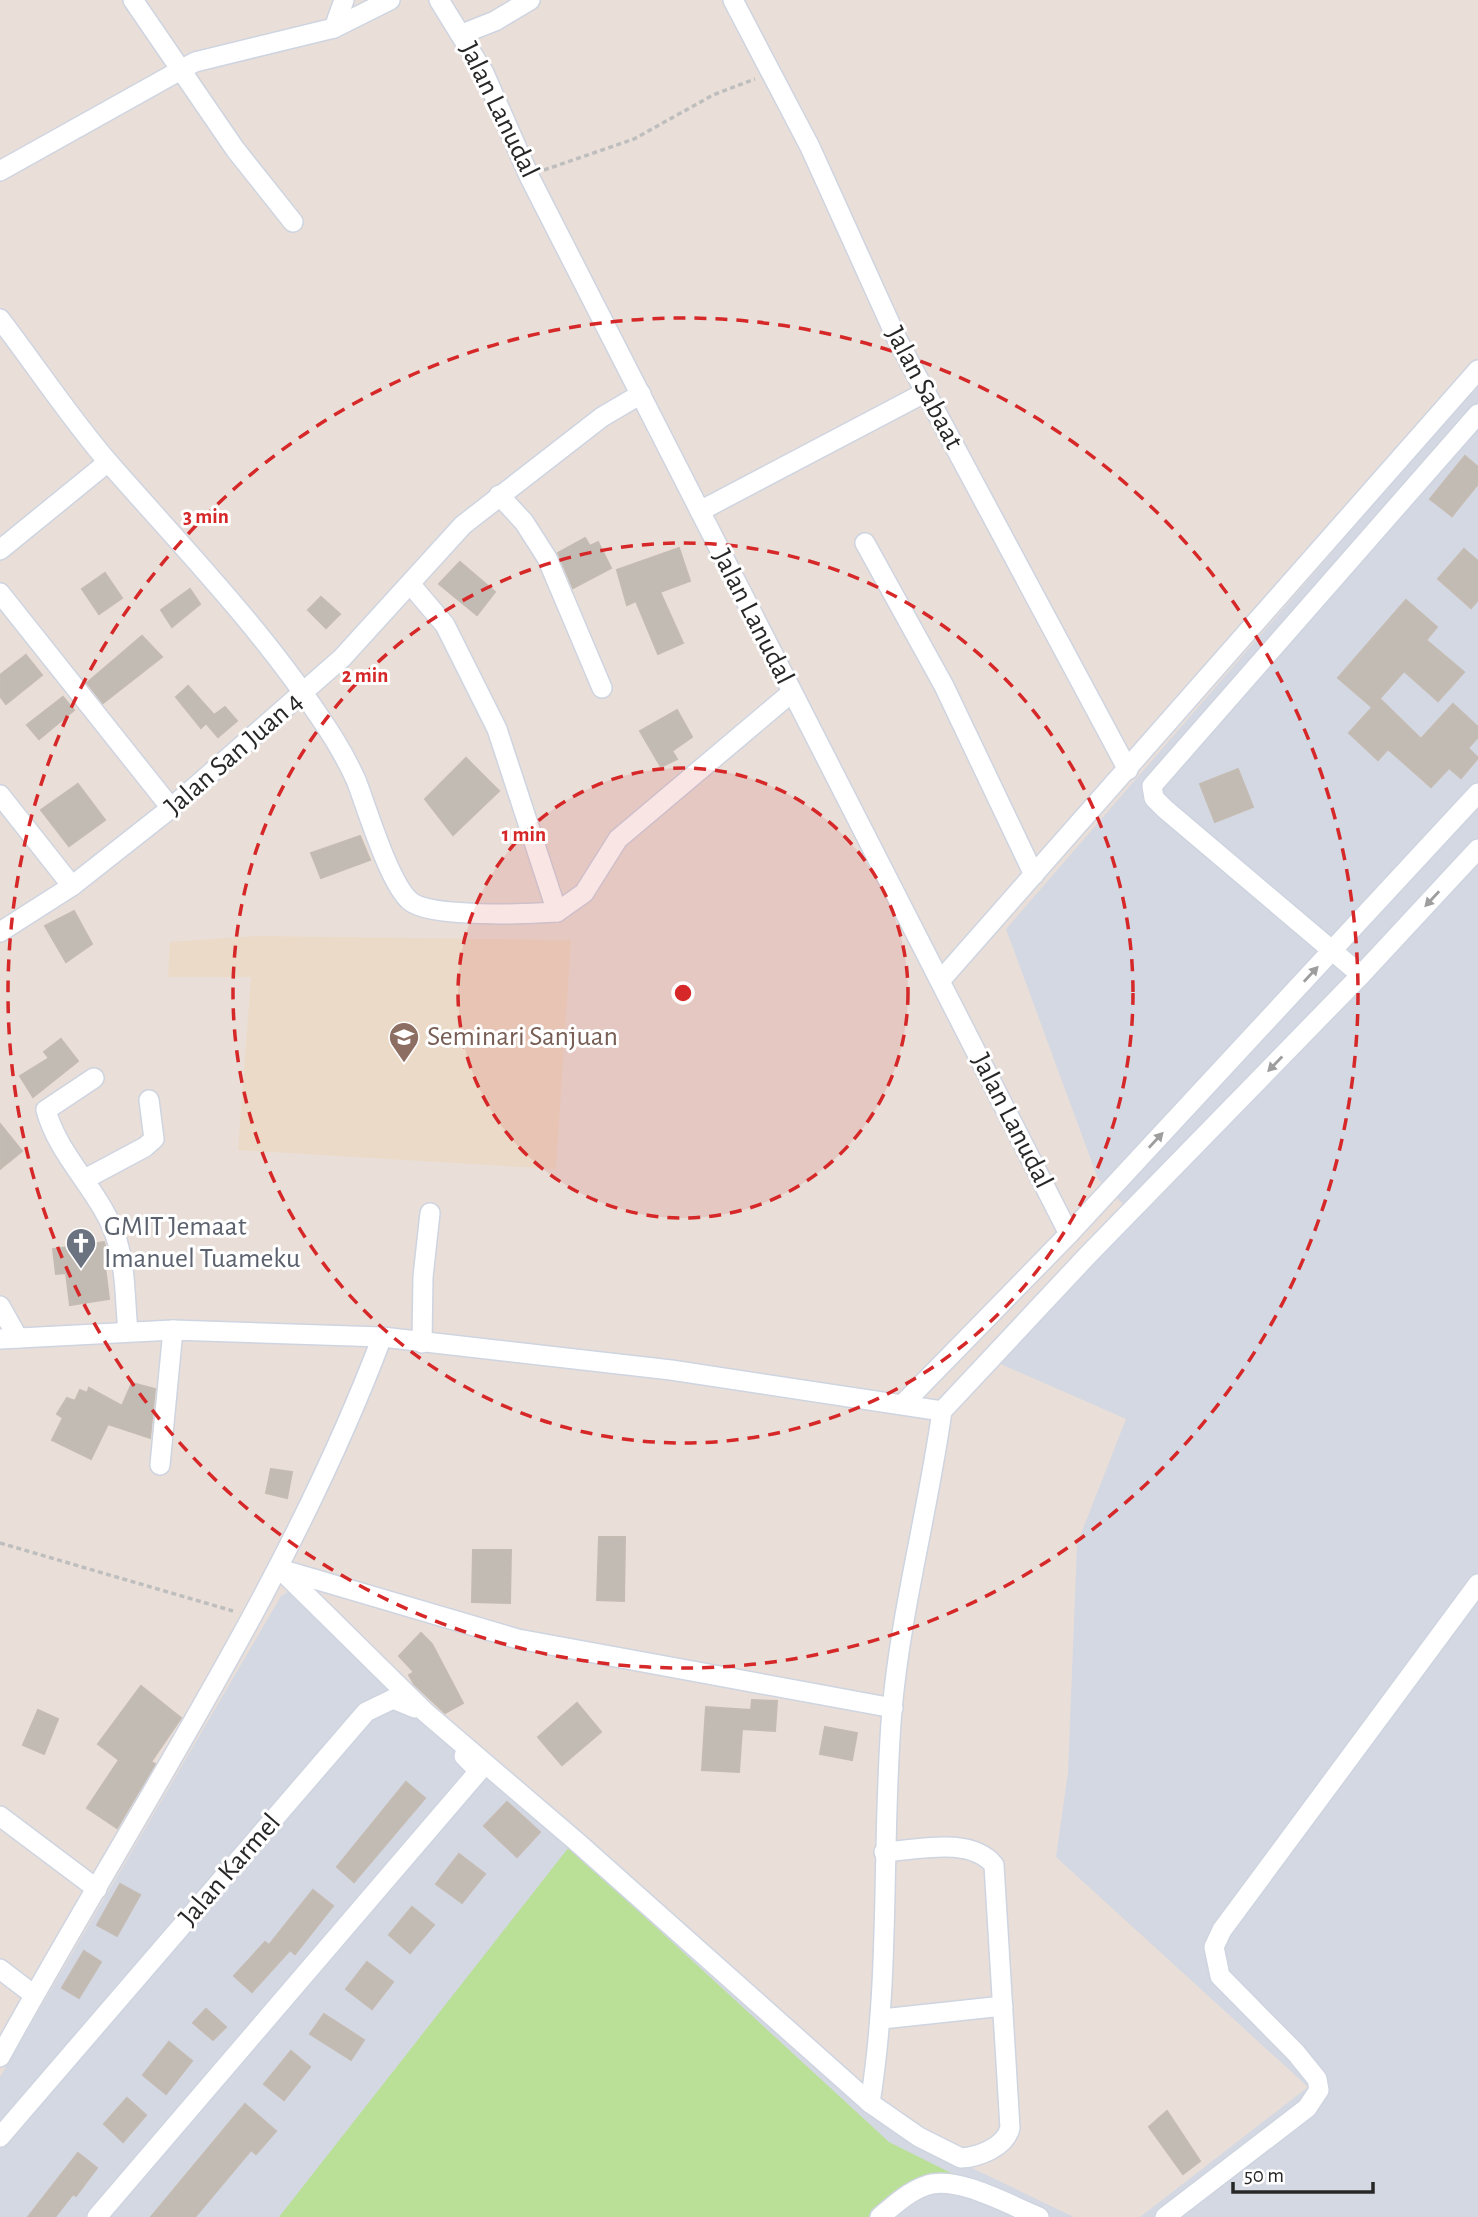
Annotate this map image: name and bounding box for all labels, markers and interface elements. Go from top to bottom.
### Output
street label: Jalan Lanudal [454,38,544,182]
street label: Jalan Sabaat [880,322,968,454]
text: 3 min [183,506,229,527]
street label: Jalan Lanudal [707,545,799,689]
text: 2 min [342,665,388,686]
street label: Jalan San Juan 4 [160,687,308,821]
text: 1 min [502,824,546,845]
one-way arrow [1424,890,1440,907]
one-way arrow [1302,965,1319,982]
centre of rings [671,981,695,1005]
school or university icon: Seminari Sanjuan [387,1020,421,1064]
place label: Seminari Sanjuan [427,1023,618,1051]
street label: Jalan Lanudal [966,1049,1058,1193]
one-way arrow [1266,1055,1283,1072]
one-way arrow [1147,1132,1163,1149]
place label: GMIT Jemaat Imanuel Tuameku [104,1213,300,1273]
church icon: GMIT Jemaat Imanuel Tuameku [64,1226,98,1270]
street label: Jalan Karmel [174,1808,286,1932]
scale bar [1233,2150,1373,2194]
text: 50 m [1244,2165,1284,2186]

